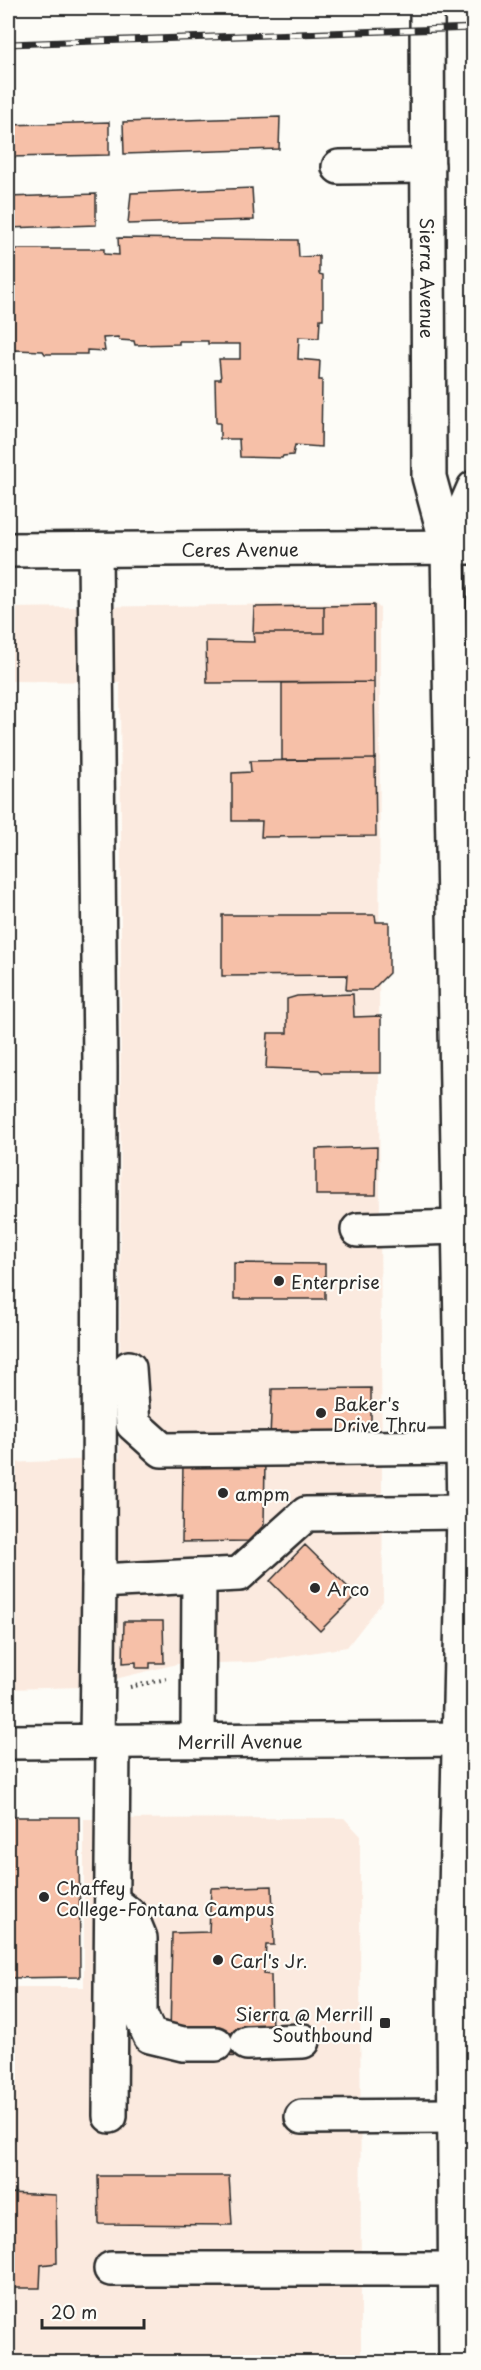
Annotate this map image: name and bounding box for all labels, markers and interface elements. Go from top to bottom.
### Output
street label: Sierra Avenue [414,217,442,339]
street label: Ceres Avenue [181,535,299,562]
place label: Enterprise [291,1268,380,1295]
marker: Enterprise [272,1274,286,1288]
place label: Baker's Drive Thru [333,1390,426,1438]
marker: Baker's Drive Thru [314,1406,328,1420]
place label: ampm [235,1480,290,1507]
marker: ampm [216,1486,230,1500]
place label: Arco [327,1575,369,1602]
marker: Arco [308,1581,322,1595]
street label: Merrill Avenue [177,1727,303,1754]
place label: Chaffey College-Fontana Campus [56,1874,274,1922]
marker: Chaffey College-Fontana Campus [37,1890,51,1904]
place label: Carl's Jr. [230,1947,307,1974]
marker: Carl's Jr. [211,1953,225,1967]
place label: Sierra @ Merrill Southbound [236,2000,373,2048]
marker: Sierra @ Merrill Southbound [378,2016,392,2030]
scale bar [42,2292,144,2330]
text: 20 m [51,2298,97,2325]

